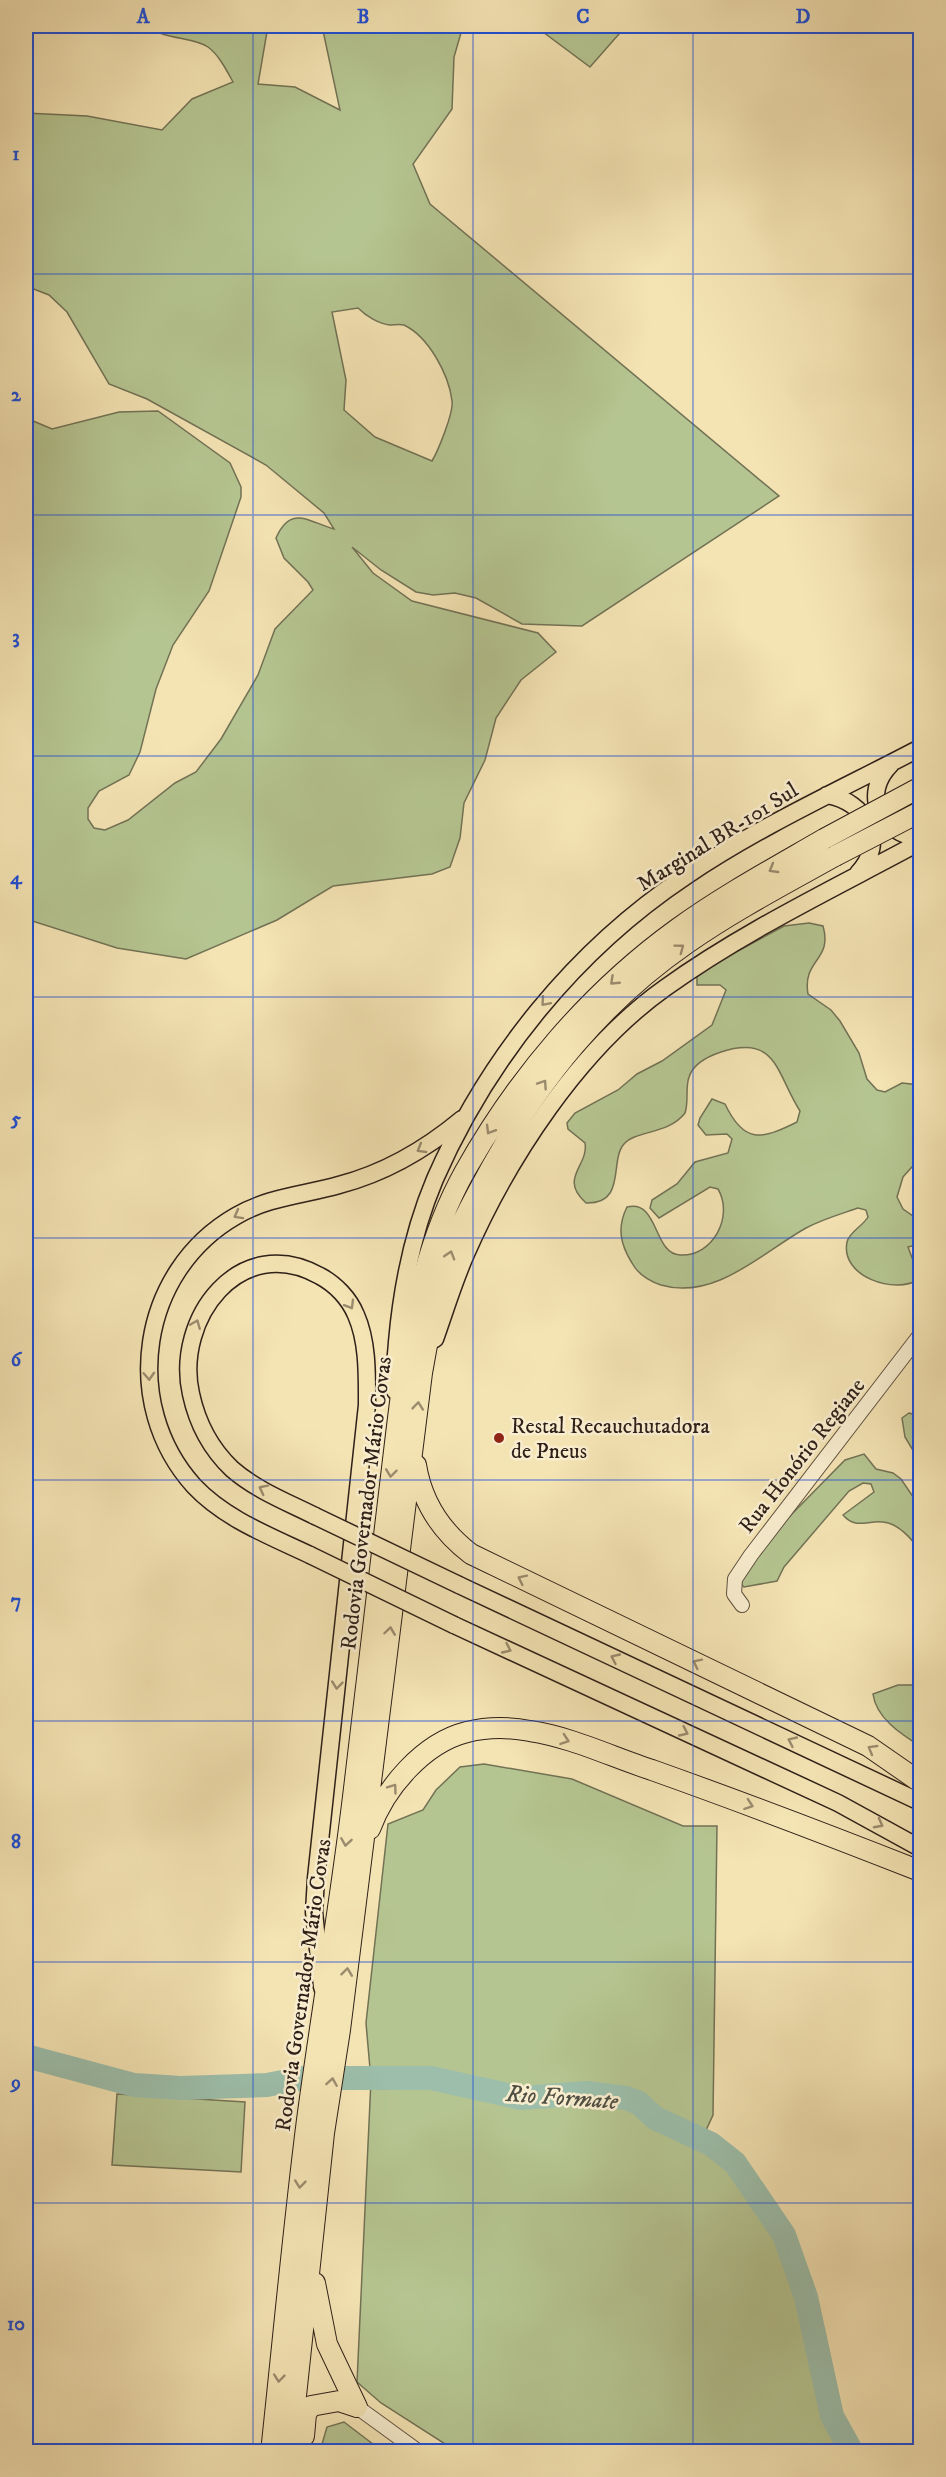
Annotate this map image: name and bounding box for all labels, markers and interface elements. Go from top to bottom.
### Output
text: A [136,5,151,30]
text: B [357,5,369,30]
text: C [576,5,590,30]
text: D [796,5,811,30]
text: 1 [12,142,20,167]
text: 2 [11,383,22,408]
text: 3 [12,625,20,650]
street label: Marginal BR-101 Sul [632,777,804,898]
one-way arrow [769,862,779,873]
text: 4 [10,866,23,891]
one-way arrow [674,944,685,955]
one-way arrow [611,974,621,985]
one-way arrow [541,995,552,1006]
one-way arrow [535,1080,546,1091]
text: 5 [10,1107,21,1132]
one-way arrow [485,1124,497,1134]
one-way arrow [417,1142,427,1154]
one-way arrow [234,1208,245,1219]
one-way arrow [443,1250,455,1261]
one-way arrow [343,1299,355,1309]
one-way arrow [189,1320,201,1331]
text: 6 [11,1348,23,1373]
street label: Rodovia Governador Mário Covas [335,1355,398,1651]
one-way arrow [142,1372,155,1381]
street label: Rua Honório Regiane [733,1373,871,1539]
one-way arrow [411,1401,424,1410]
place label: Restal Recauchutadora de Pneus [511,1413,710,1465]
marker: Restal Recauchutadora de Pneus [492,1431,506,1445]
one-way arrow [386,1469,398,1478]
one-way arrow [258,1485,269,1497]
one-way arrow [517,1574,528,1586]
text: 7 [11,1589,21,1614]
one-way arrow [384,1627,396,1636]
one-way arrow [501,1642,512,1654]
one-way arrow [611,1654,622,1666]
one-way arrow [693,1659,704,1671]
one-way arrow [331,1680,344,1690]
one-way arrow [677,1724,688,1736]
one-way arrow [559,1733,570,1745]
one-way arrow [787,1736,798,1748]
one-way arrow [868,1745,878,1756]
one-way arrow [386,1784,397,1795]
one-way arrow [743,1797,754,1810]
one-way arrow [873,1817,883,1828]
text: 8 [11,1830,21,1855]
street label: Rodovia Governador Mário Covas [270,1837,337,2133]
one-way arrow [340,1837,352,1847]
one-way arrow [340,1967,353,1977]
text: 9 [9,2071,21,2096]
one-way arrow [326,2077,338,2086]
water label: Rio Formate [504,2079,620,2117]
one-way arrow [294,2179,307,2188]
text: 10 [7,2312,25,2337]
one-way arrow [273,2373,286,2382]

